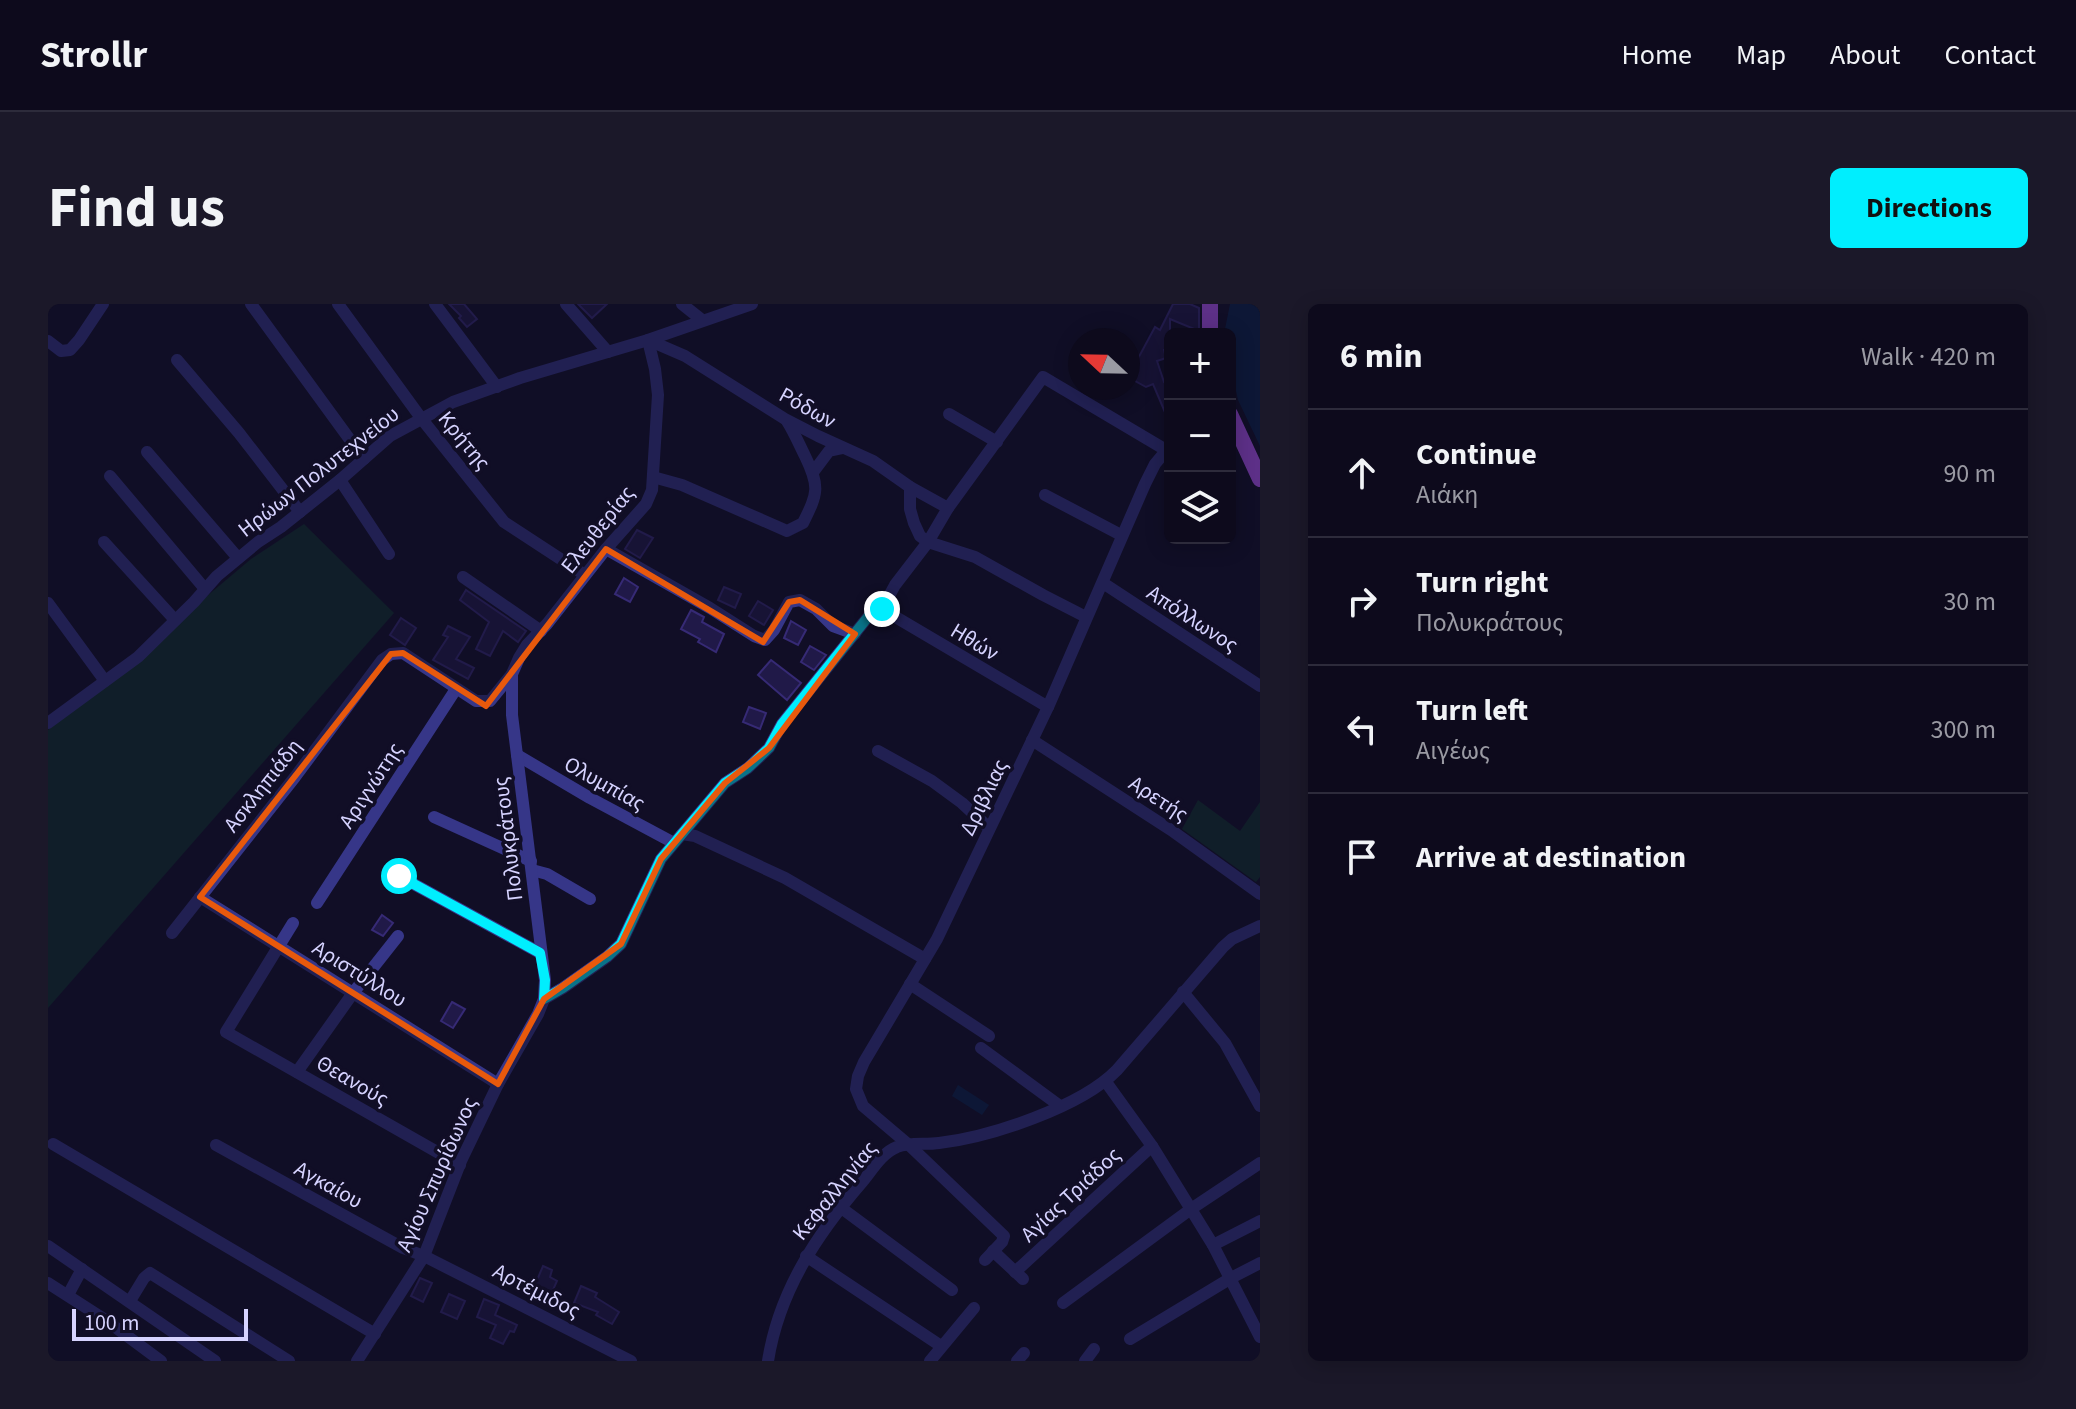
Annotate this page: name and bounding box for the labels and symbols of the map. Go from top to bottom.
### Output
north arrow [1068,328,1140,400]
street label: Ρόδων [773,379,842,437]
street label: Ηρώων Πολυτεχνείου [231,398,406,545]
street label: Κρήτης [430,404,498,477]
street label: Ελευθερίας [553,479,642,580]
street label: Απόλλωνος [1140,577,1244,660]
route end [864,591,900,627]
street label: Ηθών [944,615,1005,669]
street label: Ασκληπιάδη [216,732,310,839]
street label: Αριγνώτης [331,736,411,835]
street label: Ολυμπίας [558,748,651,819]
street label: Δριβλιας [952,754,1016,841]
street label: Αρετής [1122,768,1194,830]
street label: Πολυκράτους [485,775,531,903]
route start [381,858,417,894]
street label: Αριστύλλου [306,932,413,1016]
street label: Θεανούς [310,1047,395,1114]
street label: Αγίου Σπυρίδωνος [388,1092,485,1257]
street label: Κεφαλληνίας [785,1134,885,1247]
street label: Αγίας Τριάδος [1013,1140,1128,1250]
street label: Αγκαίου [288,1153,369,1217]
street label: Αρτέμιδος [487,1255,586,1327]
scale bar [72,1305,248,1341]

